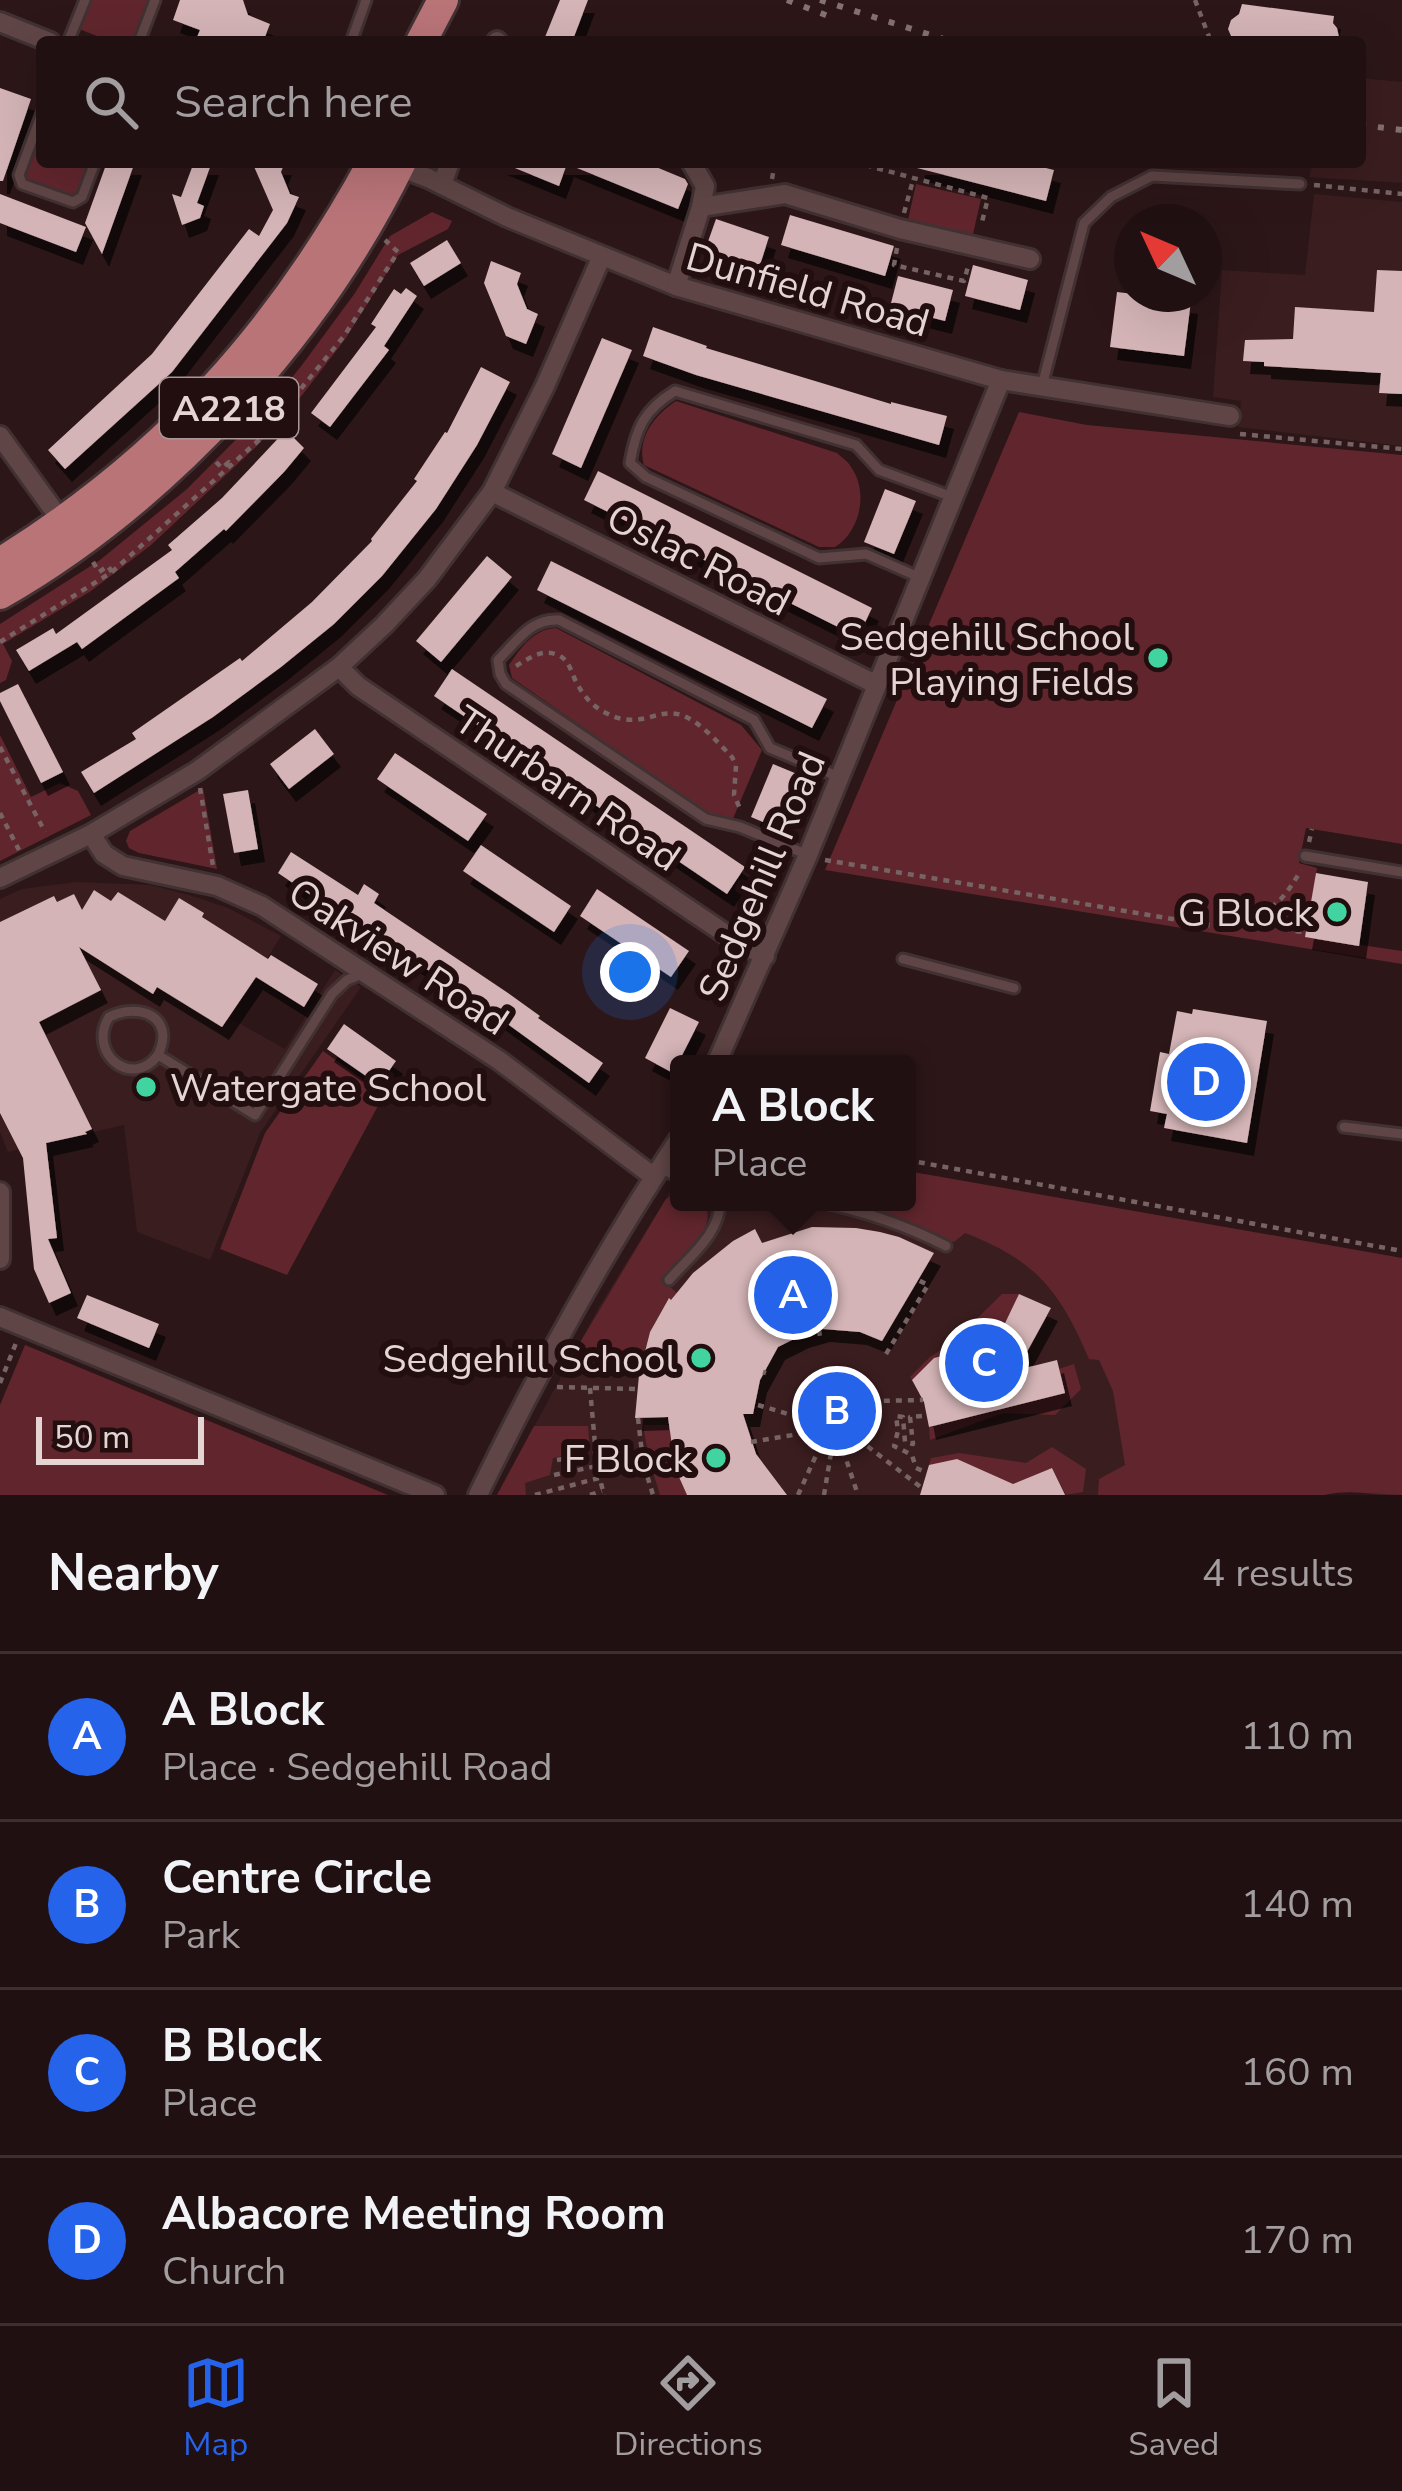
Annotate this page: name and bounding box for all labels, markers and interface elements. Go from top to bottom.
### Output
search box [36,36,1366,168]
icon: search [78,69,144,135]
text: Search here [174,72,413,133]
north arrow [1114,204,1222,312]
street label: Dunfield Road [680,230,935,350]
road number: A2218 [160,378,298,438]
street label: Oslac Road [597,491,799,629]
place label: Sedgehill School Playing Fields [840,611,1134,709]
marker: Sedgehill School Playing Fields [1145,645,1171,671]
street label: Thurbarn Road [444,694,690,884]
street label: Sedgehill Road [686,744,839,1009]
street label: Oakview Road [278,866,519,1048]
place label: G Block [1178,887,1313,940]
marker: G Block [1324,899,1350,925]
your location [600,942,660,1002]
pin: D [1167,1037,1245,1127]
popup [670,1055,916,1211]
place label: Watergate School [170,1062,487,1115]
marker: Watergate School [133,1074,159,1100]
text: A Block [712,1076,874,1137]
text: Place [712,1137,807,1190]
pin: A [754,1250,832,1340]
pin: C [945,1318,1023,1408]
place label: Sedgehill School [383,1333,677,1386]
marker: Sedgehill School [688,1345,714,1371]
pin: B [798,1366,876,1456]
scale bar [36,1411,204,1464]
text: 50 m [54,1415,130,1460]
place label: F Block [564,1433,692,1486]
marker: F Block [703,1445,729,1471]
text: Nearby [48,1538,219,1608]
text: 4 results [1202,1547,1354,1600]
text: A Block [162,1680,324,1741]
text: A [72,1710,102,1763]
text: 110 m [1240,1710,1354,1763]
text: Place · Sedgehill Road [162,1741,552,1794]
text: Centre Circle [162,1848,432,1909]
text: B [74,1878,100,1931]
text: 140 m [1240,1878,1354,1931]
text: Park [162,1909,240,1962]
text: B Block [162,2016,321,2077]
text: C [74,2046,100,2099]
text: 160 m [1240,2046,1354,2099]
text: Place [162,2077,257,2130]
text: Albacore Meeting Room [162,2184,666,2245]
text: D [72,2214,102,2267]
text: 170 m [1240,2214,1354,2267]
text: Church [162,2245,286,2298]
tab: Map [183,2350,249,2467]
tab: Directions [614,2350,763,2467]
tab: Saved [1128,2350,1219,2467]

